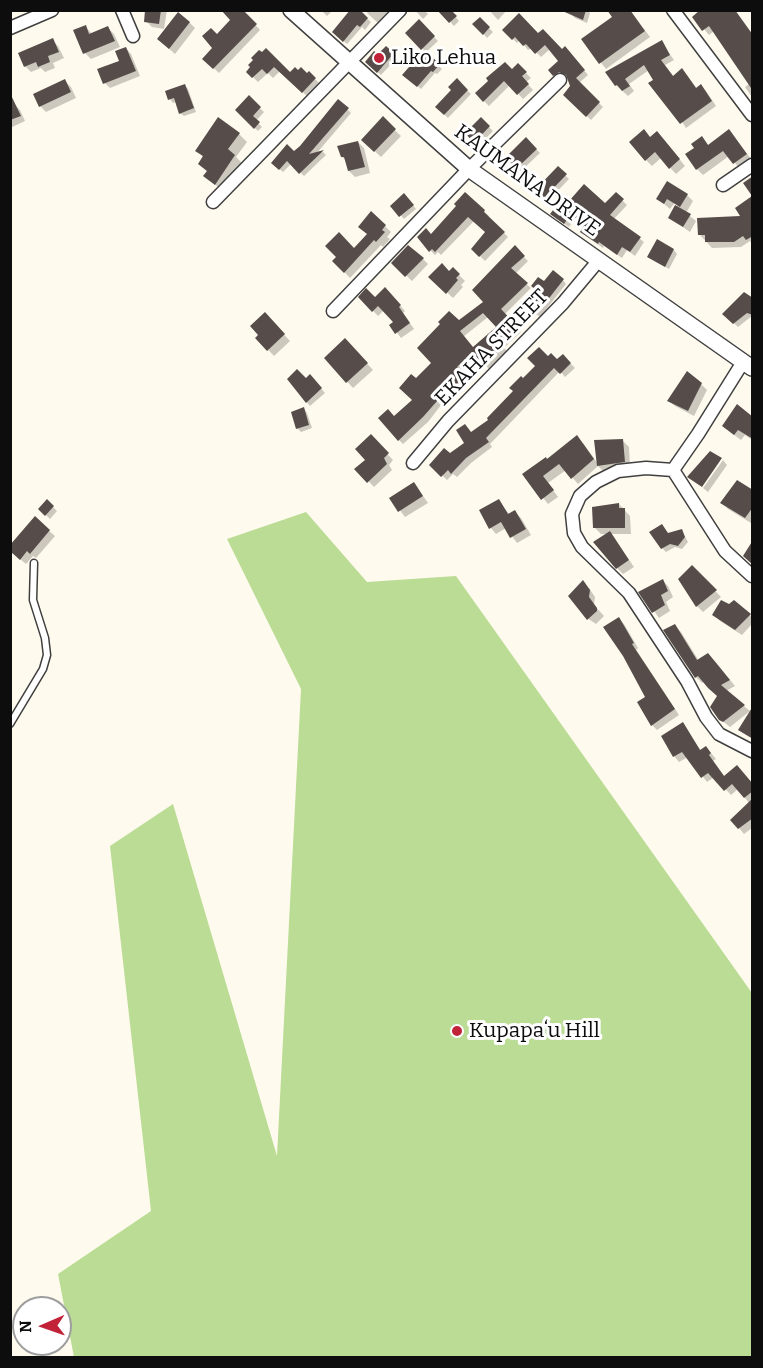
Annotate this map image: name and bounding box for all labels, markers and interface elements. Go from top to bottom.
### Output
place label: Liko Lehua [391,45,496,71]
marker: Liko Lehua [372,51,386,65]
street label: KAUMANA DRIVE [449,120,605,242]
street label: EKAHA STREET [430,285,554,411]
place label: Kupapaʻu Hill [469,1018,600,1044]
marker: Kupapaʻu Hill [450,1024,464,1038]
north arrow [12,1296,72,1356]
text: N [16,1320,35,1333]

